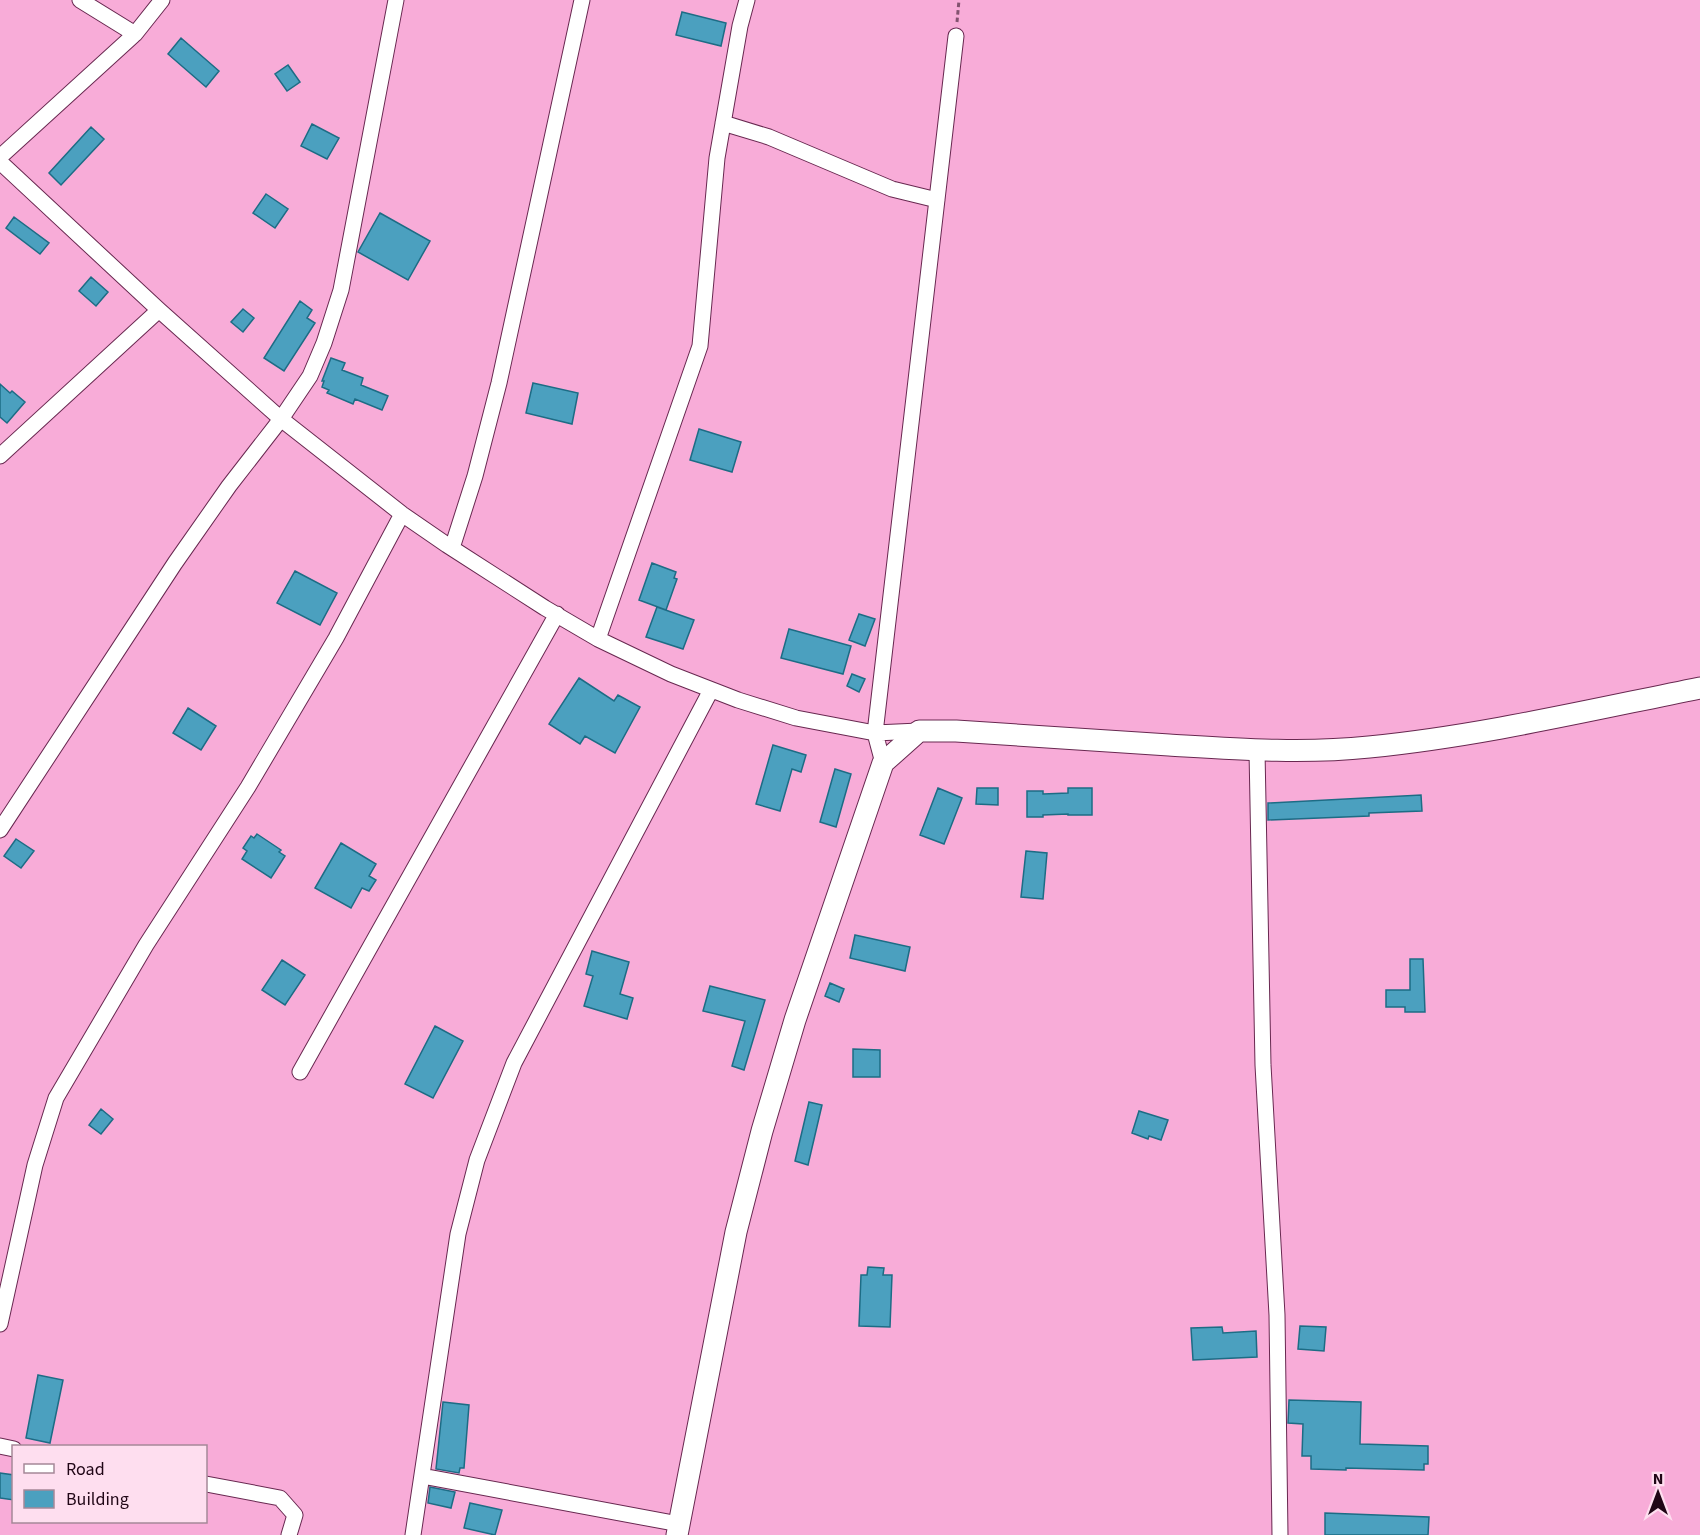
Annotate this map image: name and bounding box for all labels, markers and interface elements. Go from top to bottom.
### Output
legend [12,1445,207,1523]
text: Road [66,1457,105,1482]
north arrow [1628,1463,1688,1523]
text: N [1653,1468,1663,1490]
text: Building [66,1487,129,1512]

